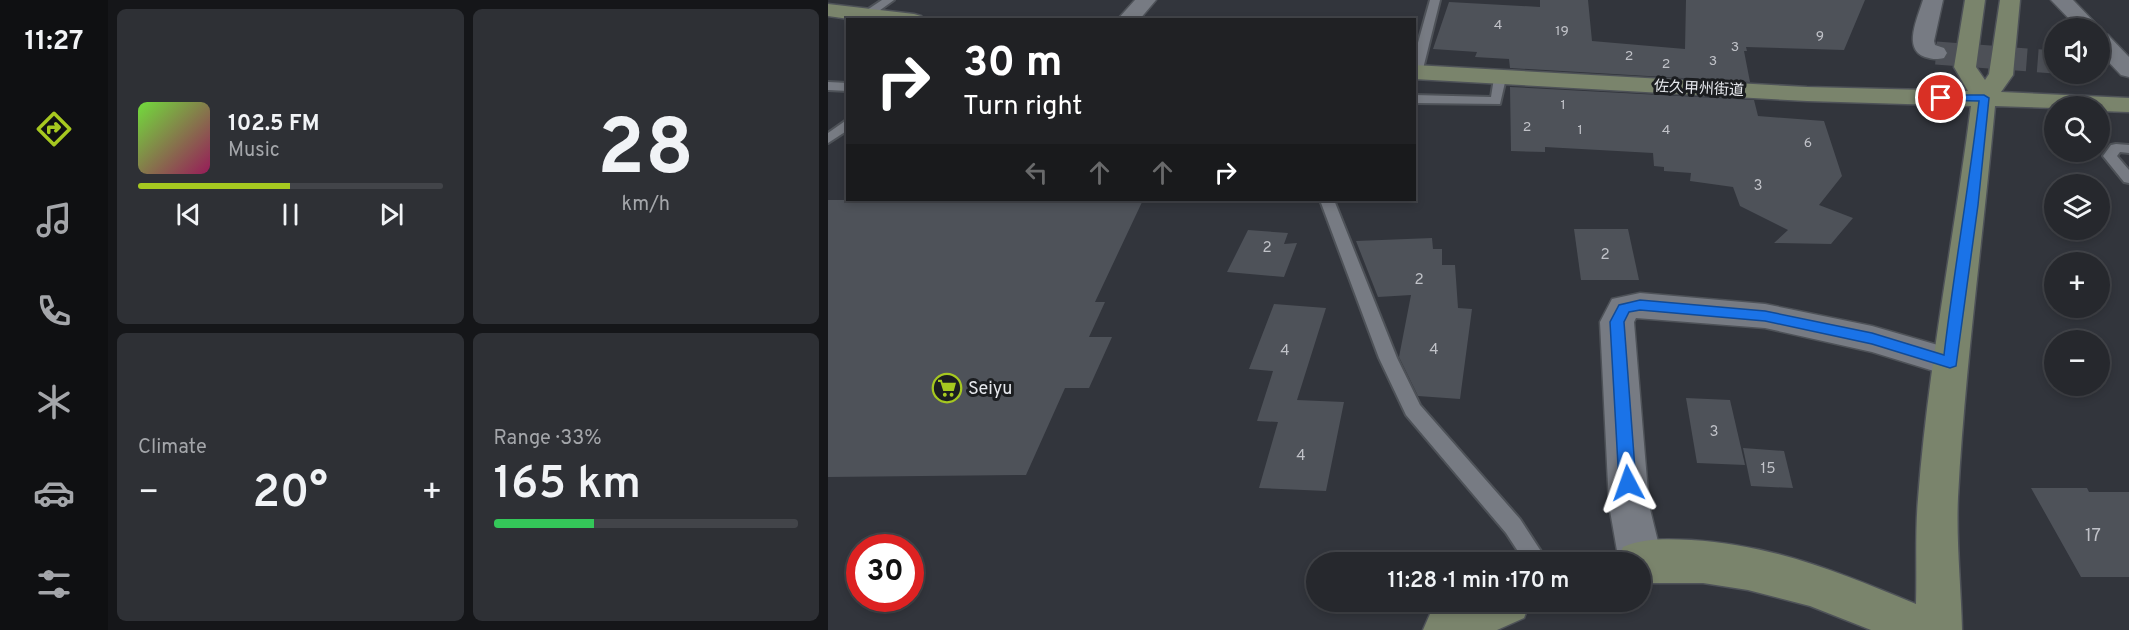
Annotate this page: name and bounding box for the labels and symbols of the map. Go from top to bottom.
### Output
house number: 4 [1494,17,1502,34]
house number: 19 [1555,23,1569,40]
house number: 9 [1816,28,1824,45]
house number: 3 [1731,39,1739,56]
house number: 2 [1625,48,1633,65]
house number: 3 [1709,53,1717,70]
house number: 2 [1662,56,1670,73]
pin [1915,72,1966,123]
street label: 佐久甲州街道 [1653,77,1744,101]
house number: 1 [1560,97,1566,114]
house number: 2 [1523,119,1531,136]
house number: 1 [1577,122,1583,139]
house number: 4 [1662,122,1670,139]
house number: 6 [1804,135,1812,152]
house number: 3 [1753,177,1763,196]
house number: 2 [1262,239,1272,258]
house number: 2 [1600,246,1610,265]
house number: 2 [1414,271,1424,290]
house number: 4 [1429,341,1439,360]
house number: 4 [1280,342,1290,361]
supermarket icon: Seiyu [931,372,963,404]
place label: Seiyu [968,378,1012,401]
house number: 3 [1709,423,1719,442]
house number: 4 [1296,447,1306,466]
position arrow [1596,451,1660,515]
house number: 15 [1761,460,1775,479]
house number: 17 [2085,525,2101,548]
speed limit sign: 30 [846,534,924,612]

